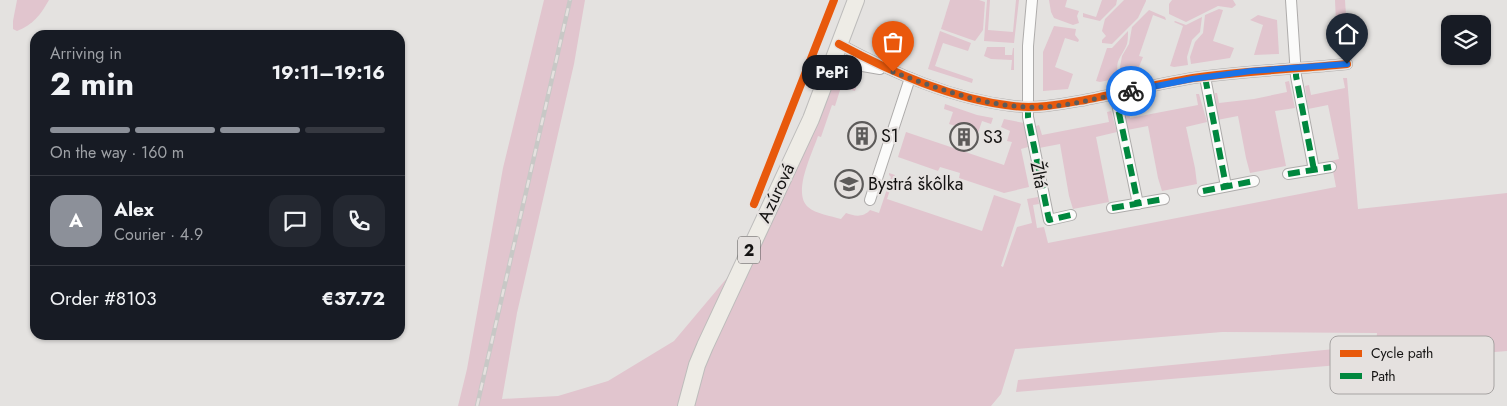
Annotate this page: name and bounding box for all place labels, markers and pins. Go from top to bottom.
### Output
pin [1326,13,1368,64]
pin [872,21,914,72]
callout: PePi [803,54,863,90]
building icon: S1 [847,121,877,151]
building icon: S3 [949,122,979,152]
place label: S1 [881,123,899,149]
place label: S3 [983,124,1003,150]
school or university icon: Bystrá škôlka [834,169,864,199]
place label: Bystrá škôlka [868,171,963,197]

